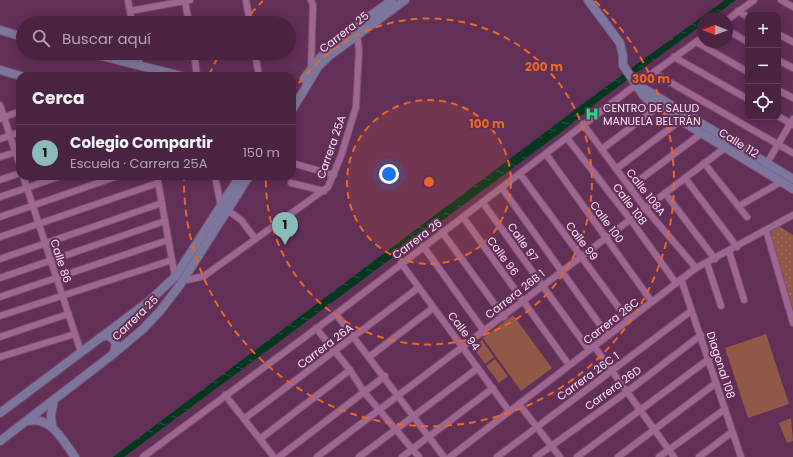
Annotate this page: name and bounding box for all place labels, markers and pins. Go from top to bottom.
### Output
place label: CENTRO DE SALUD MANUELA BELTRÁN [603,100,701,129]
hospital icon: CENTRO DE SALUD MANUELA BELTRÁN [584,106,600,122]
centre of rings [422,175,436,189]
pin: 1 [272,212,298,245]

